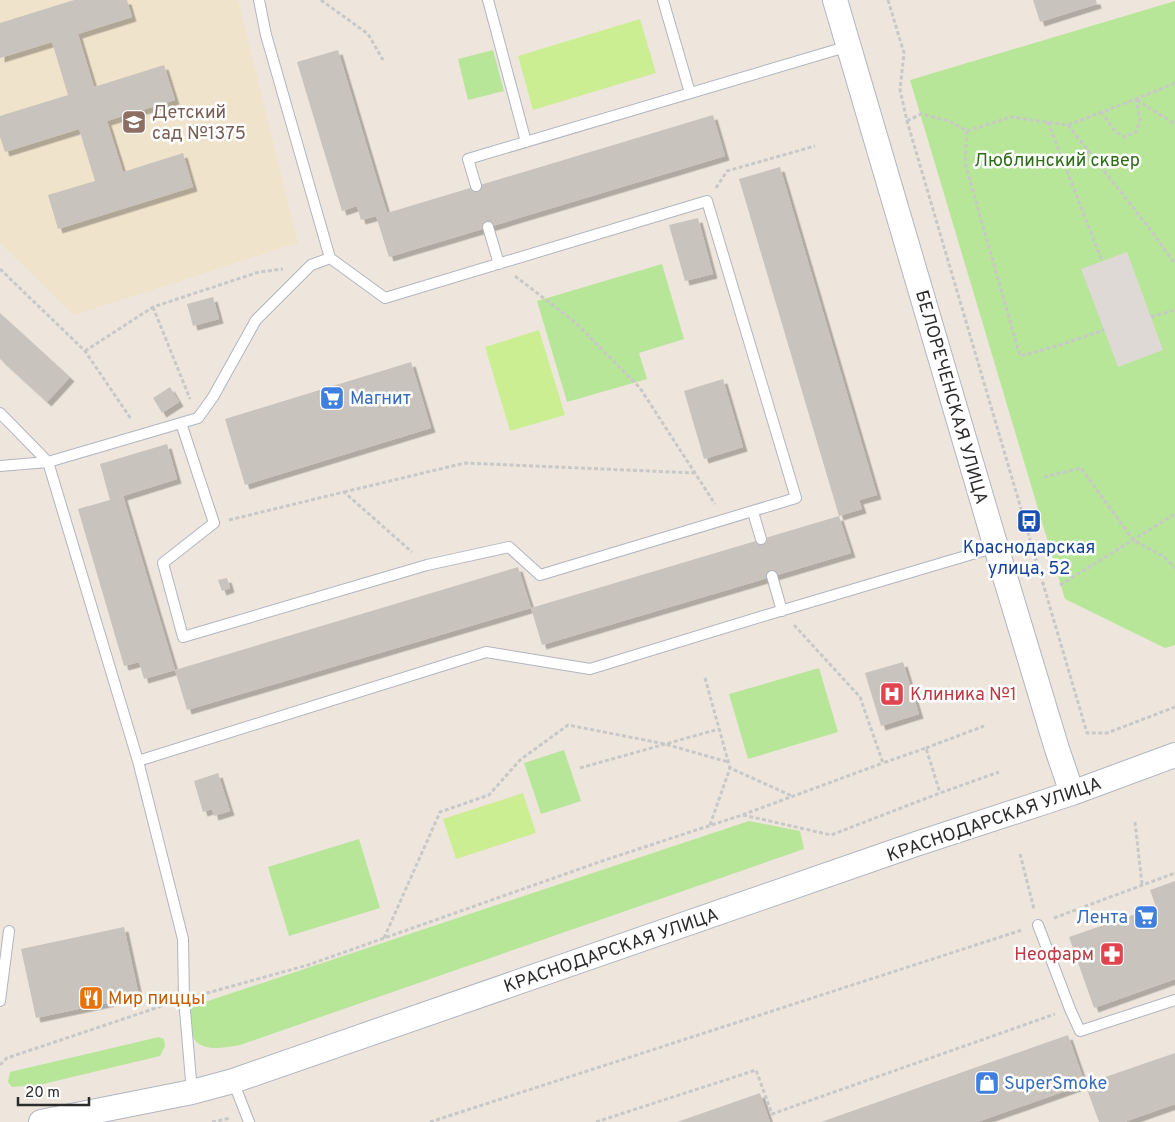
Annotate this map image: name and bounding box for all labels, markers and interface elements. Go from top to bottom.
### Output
place label: Детский сад №1375 [152,102,246,146]
school or university icon: Детский сад №1375 [121,109,147,135]
park label: Люблинский сквер [974,150,1140,173]
street label: БЕЛОРЕЧЕНСКАЯ УЛИЦА [909,288,992,507]
supermarket icon: Магнит [319,385,345,411]
place label: Магнит [350,388,411,411]
bus stop icon: Краснодарская улица, 52 [1016,508,1042,534]
place label: Краснодарская улица, 52 [963,537,1095,581]
hospital icon: Клиника №1 [879,681,905,707]
place label: Клиника №1 [910,684,1017,707]
street label: КРАСНОДАРСКАЯ УЛИЦА [884,773,1105,868]
street label: КРАСНОДАРСКАЯ УЛИЦА [501,904,722,999]
supermarket icon: Лента [1133,904,1159,930]
place label: Лента [1076,907,1128,930]
pharmacy icon: Неофарм [1099,941,1125,967]
place label: Неофарм [1014,944,1094,967]
restaurant icon: Мир пиццы [78,985,104,1011]
place label: Мир пиццы [108,988,205,1011]
shop icon: SuperSmoke [974,1070,1000,1096]
place label: SuperSmoke [1004,1073,1107,1096]
scale bar [18,1074,89,1106]
text: 20 m [25,1084,60,1103]

